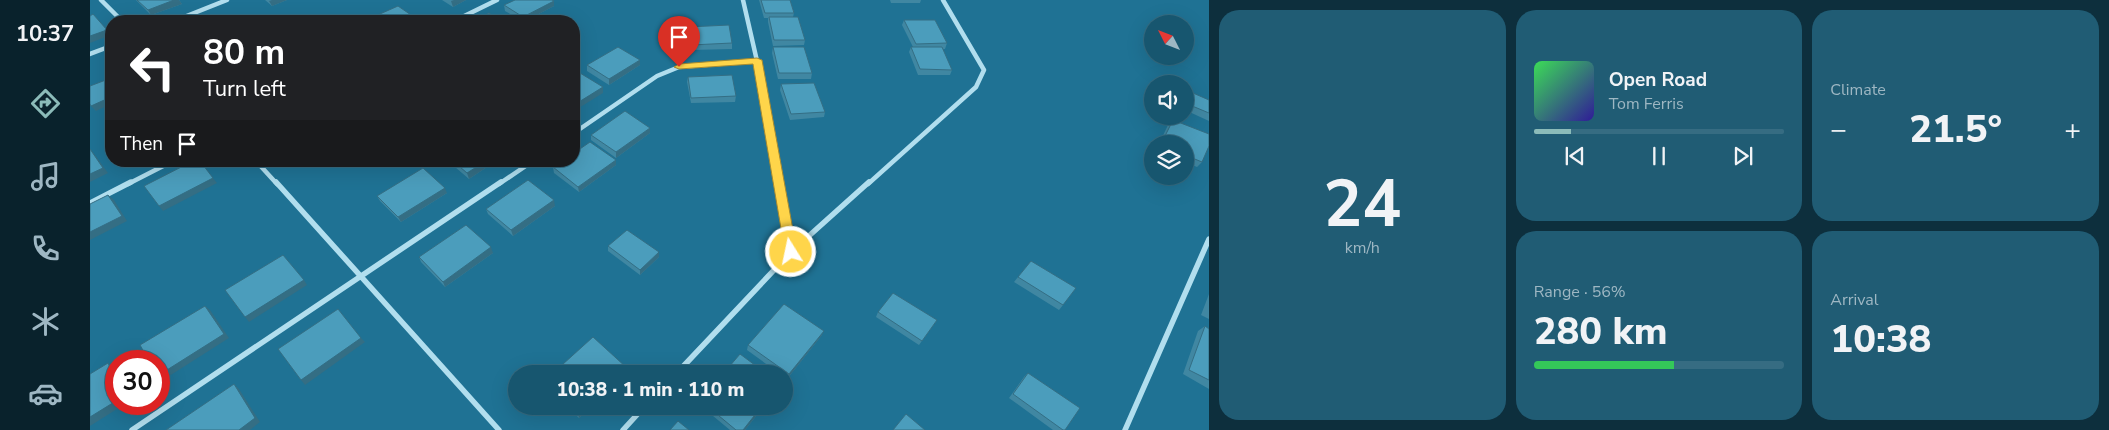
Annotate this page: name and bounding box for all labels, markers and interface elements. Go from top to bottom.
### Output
north arrow [1144,15,1194,65]
map controls [1144,15,1194,185]
pin [658,16,700,67]
text: 10:37 [16,19,74,49]
icon: arrive [665,23,693,51]
text: 80 m [203,29,285,76]
icon: left [120,35,185,100]
text: Open Road [1609,67,1707,93]
text: Turn left [203,74,286,104]
button: sound [1144,75,1194,125]
text: Climate [1830,79,1886,101]
icon: directions [28,86,63,121]
text: Tom Ferris [1609,93,1684,115]
text: 21.5° [1909,104,2002,155]
text: − [1830,111,1847,149]
text: + [2064,111,2081,149]
icon: arrive [173,130,201,158]
text: Then [120,131,163,157]
button: layers [1144,135,1194,185]
icon: previous [1561,142,1589,170]
icon: pause [1645,142,1673,170]
icon: next [1729,142,1757,170]
icon: music [28,159,63,194]
text: 24 [1323,160,1401,249]
position arrow [764,225,816,277]
icon: phone [28,231,63,266]
text: km/h [1345,237,1380,259]
text: Range · 56% [1534,281,1626,303]
text: Arrival [1830,289,1878,311]
icon: climate [28,304,63,339]
text: 280 km [1534,306,1668,357]
text: 10:38 [1830,314,1931,365]
speed limit sign: 30 [105,350,170,415]
icon: car [28,376,63,411]
text: 10:38 · 1 min · 110 m [557,377,744,403]

